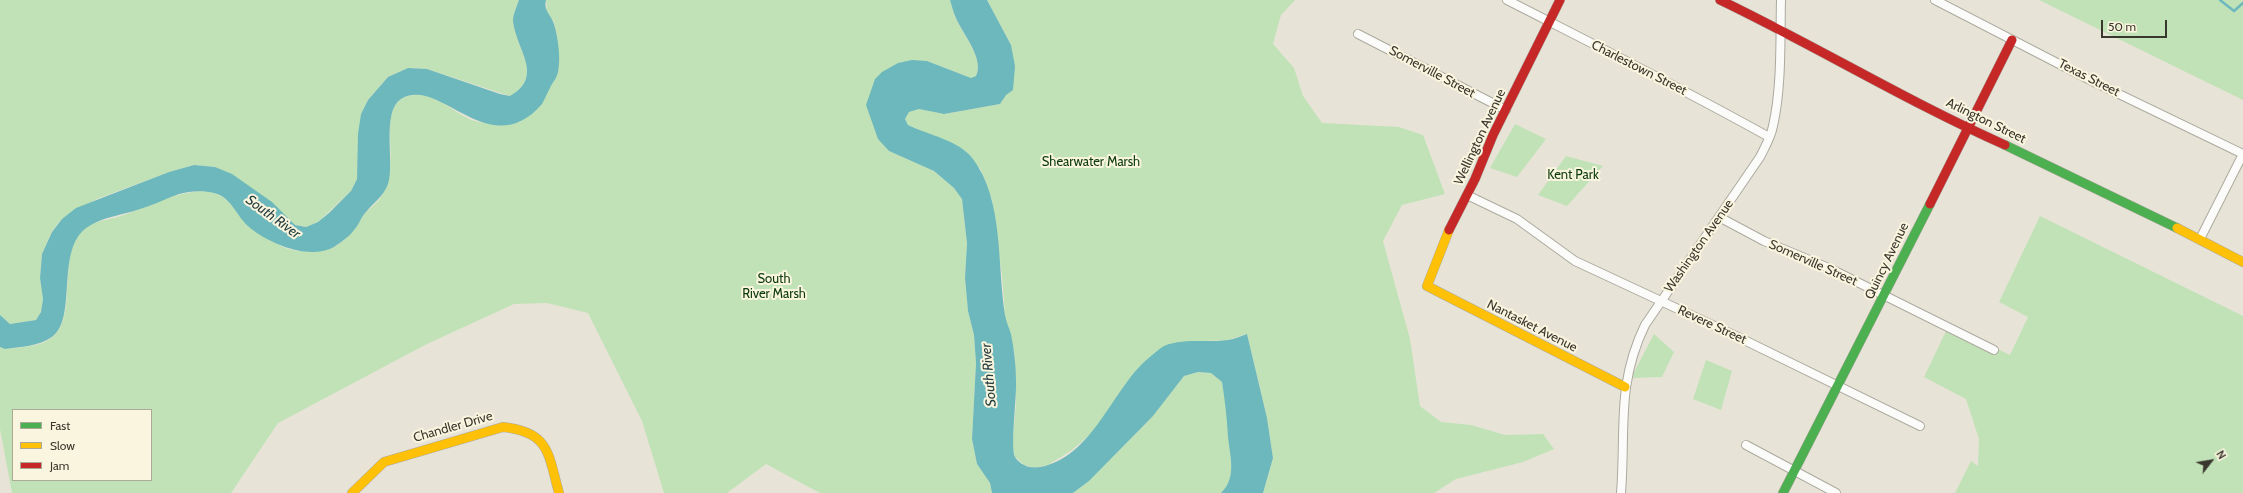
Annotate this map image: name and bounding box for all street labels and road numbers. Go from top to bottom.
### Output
street label: Charlestown Street [1589,37,1689,99]
street label: Somerville Street [1386,43,1478,101]
street label: Texas Street [2056,56,2122,100]
street label: Wellington Avenue [1451,87,1509,187]
street label: Arlington Street [1944,95,2028,147]
street label: Washington Avenue [1661,197,1737,295]
street label: Quincy Avenue [1862,220,1912,302]
street label: Somerville Street [1766,237,1860,289]
street label: Nantasket Avenue [1484,297,1580,355]
street label: Revere Street [1675,302,1749,348]
street label: Chandler Drive [412,408,494,446]

